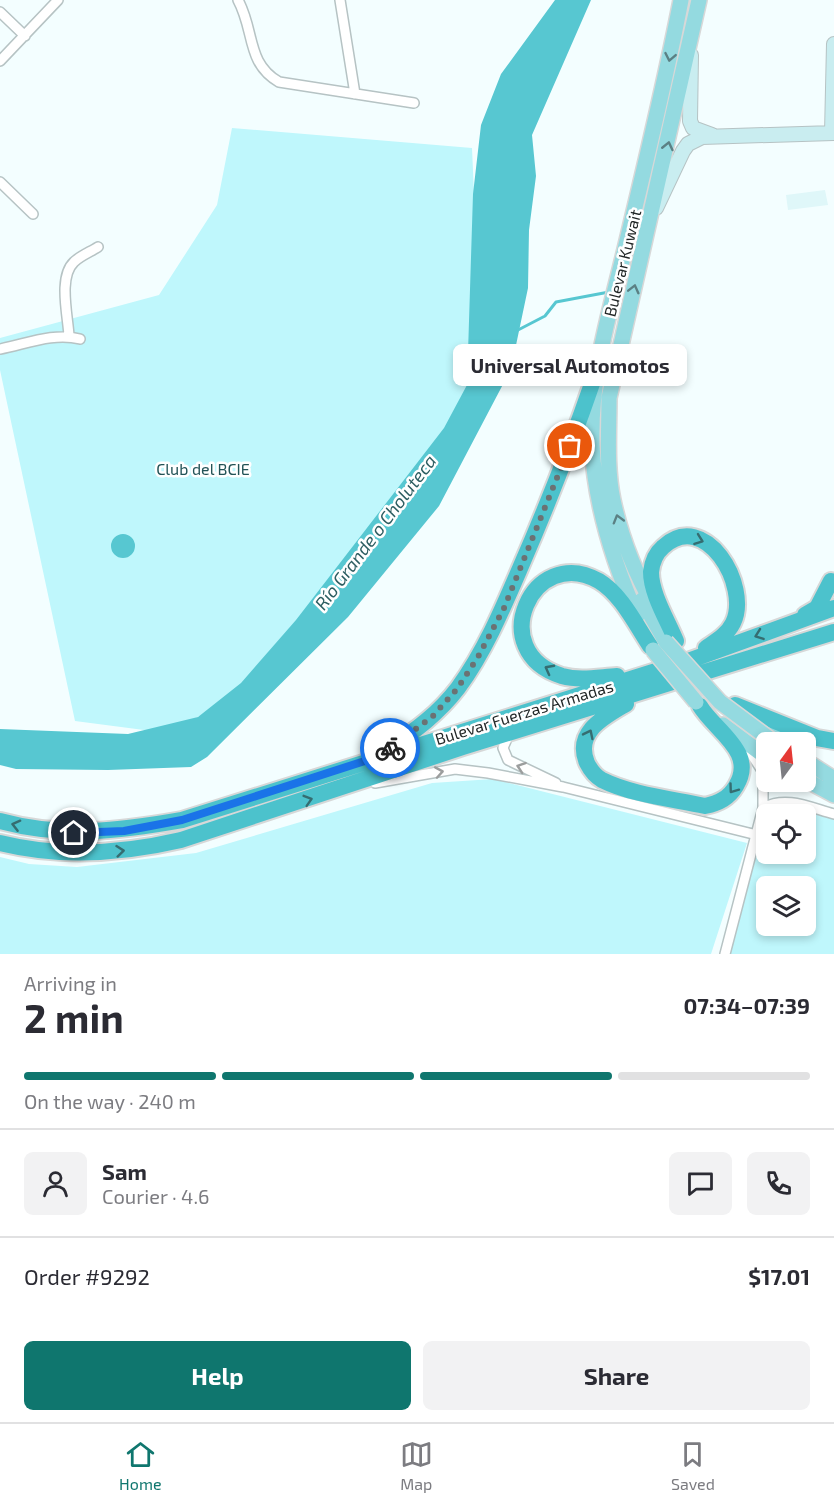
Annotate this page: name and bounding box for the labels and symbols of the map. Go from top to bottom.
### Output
one-way arrow [664,52,677,62]
one-way arrow [660,142,673,152]
street label: Bulevar Kuwait [600,207,644,319]
one-way arrow [626,284,639,294]
callout: Universal Automotos [453,344,687,386]
pin [544,420,595,471]
water label: Río Grande o Choluteca [310,450,440,614]
park label: Club del BCIE [156,459,250,478]
one-way arrow [613,514,625,524]
one-way arrow [693,533,704,545]
one-way arrow [754,627,765,640]
one-way arrow [545,665,555,676]
street label: Bulevar Fuerzas Armadas [433,676,615,748]
courier [360,718,420,778]
one-way arrow [581,729,593,740]
north arrow [756,732,816,792]
one-way arrow [516,762,527,775]
one-way arrow [434,766,444,778]
one-way arrow [729,782,740,793]
one-way arrow [302,794,313,807]
pin [48,807,99,858]
one-way arrow [12,819,22,832]
one-way arrow [116,845,125,858]

